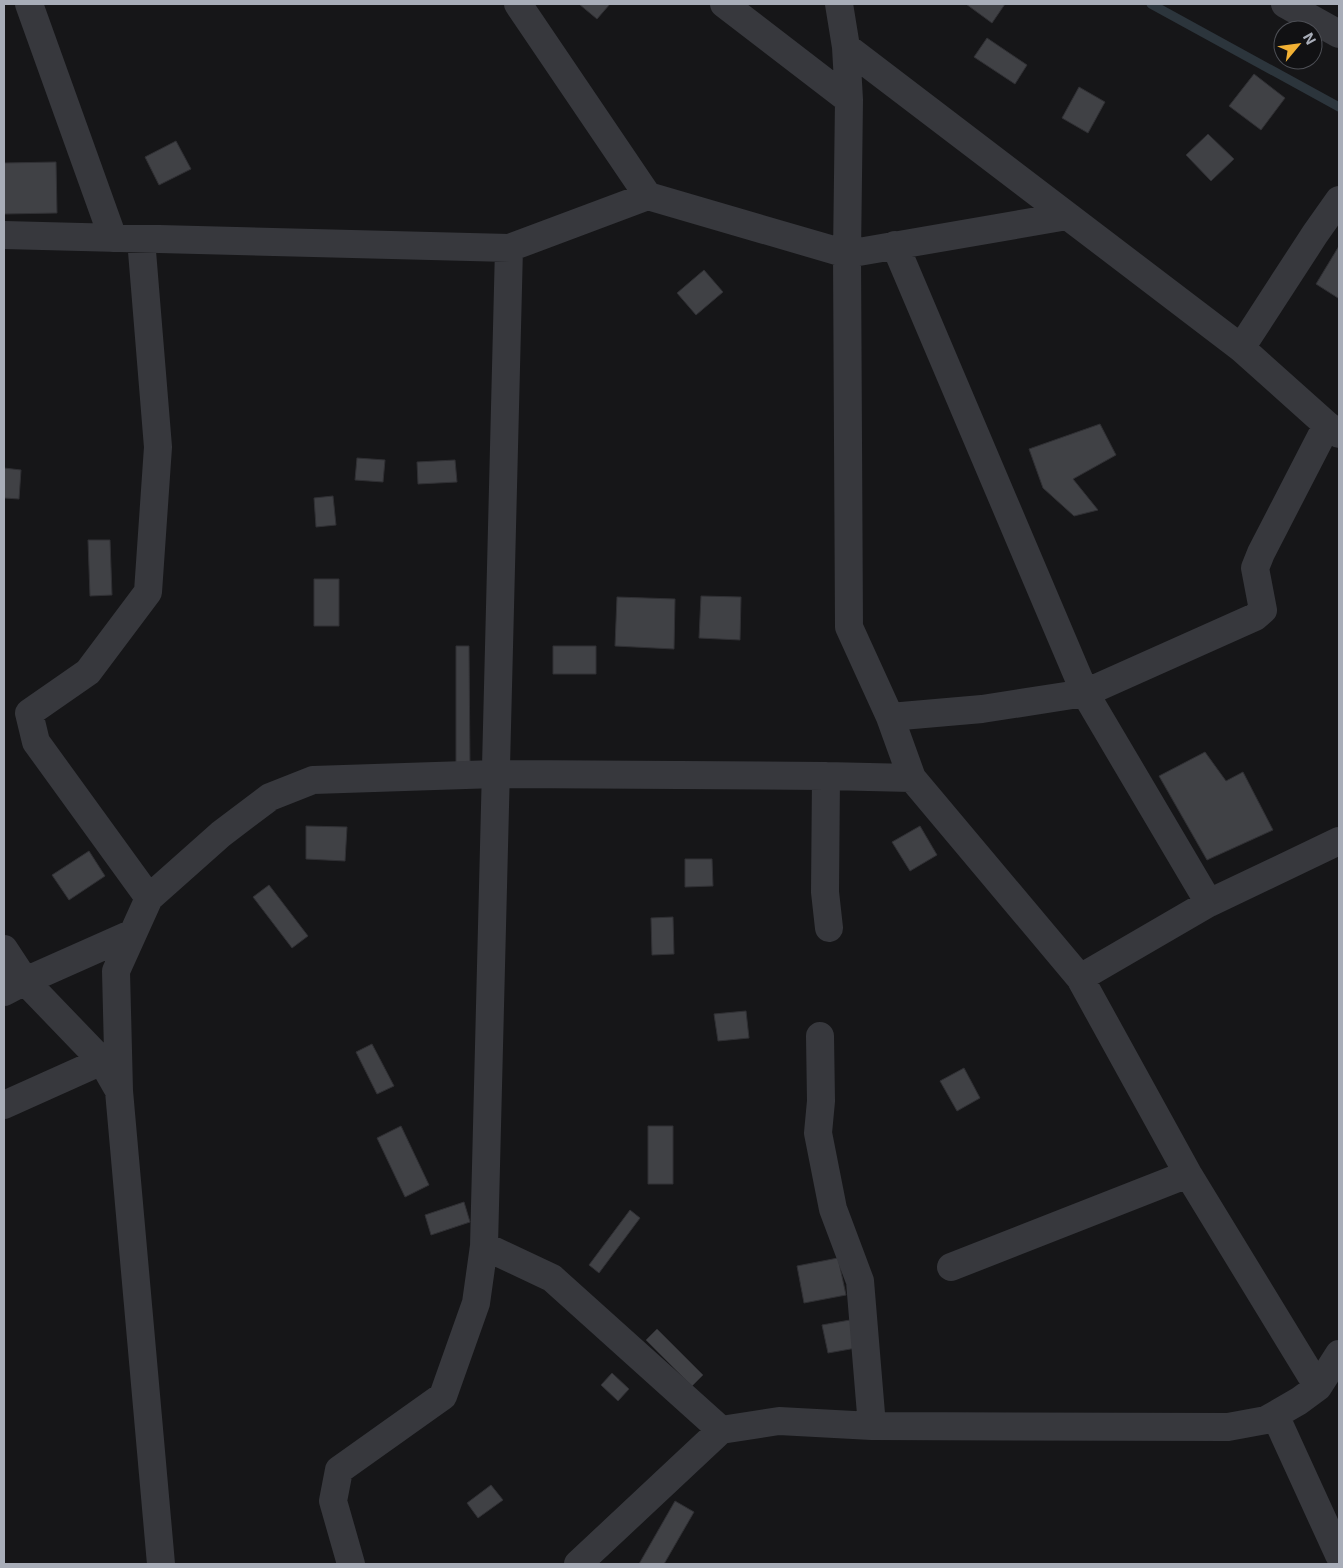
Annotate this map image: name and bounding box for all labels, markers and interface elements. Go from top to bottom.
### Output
north arrow [1273,20,1323,70]
text: N [1300,30,1320,47]

